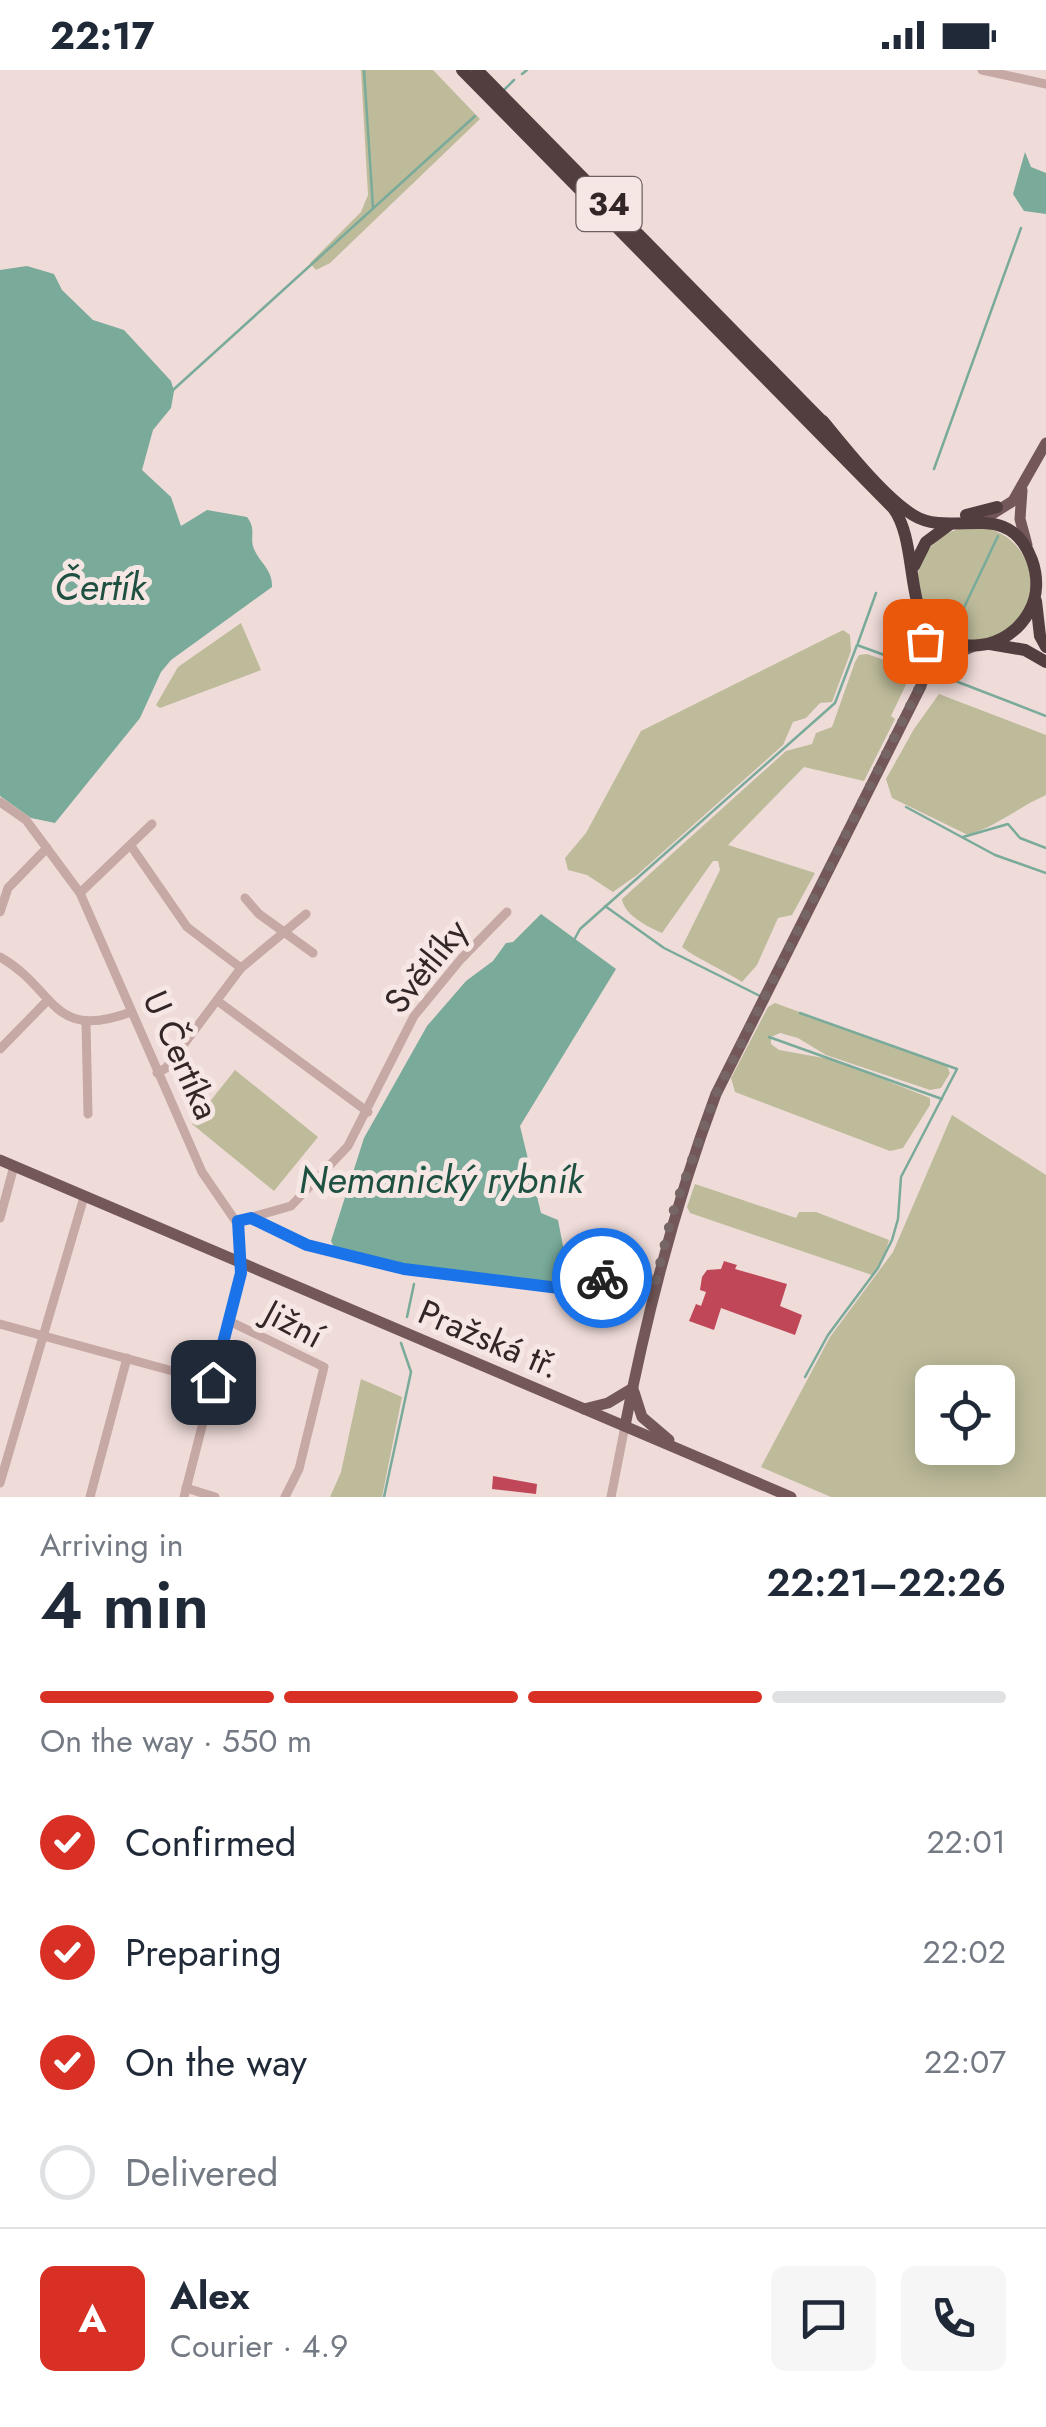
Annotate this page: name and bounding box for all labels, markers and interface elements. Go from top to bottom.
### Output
text: 22:17 [50,8,154,63]
road number: 34 [576,177,642,231]
water label: Čertík [54,559,148,614]
pin [883,599,968,684]
icon: bag [898,614,953,669]
street label: Světlíky [372,907,480,1024]
street label: U Čertíka [130,983,232,1127]
water label: Nemanický rybník [299,1152,585,1207]
courier [552,1228,652,1328]
icon: bike [575,1251,630,1306]
street label: Jižní [252,1286,334,1361]
street label: Pražská tř. [411,1287,567,1391]
pin [171,1340,256,1425]
icon: home [186,1355,241,1410]
map controls [915,1365,1015,1465]
button: locate [915,1365,1015,1465]
text: Arriving in [40,1522,184,1568]
text: 22:21–22:26 [766,1555,1006,1610]
text: 4 min [40,1558,209,1652]
text: On the way · 550 m [40,1718,312,1764]
icon: check [40,1815,95,1870]
text: Confirmed [125,1815,296,1870]
text: 22:01 [926,1819,1006,1865]
icon: check [40,1925,95,1980]
text: Preparing [125,1925,282,1980]
text: 22:02 [923,1929,1006,1975]
icon: check [40,2035,95,2090]
text: On the way [125,2035,307,2090]
text: 22:07 [924,2039,1006,2085]
text: Delivered [125,2145,278,2200]
button: chat [771,2266,876,2371]
button: phone [901,2266,1006,2371]
text: Alex [170,2268,250,2323]
text: A [79,2291,106,2346]
text: Courier · 4.9 [170,2323,348,2369]

